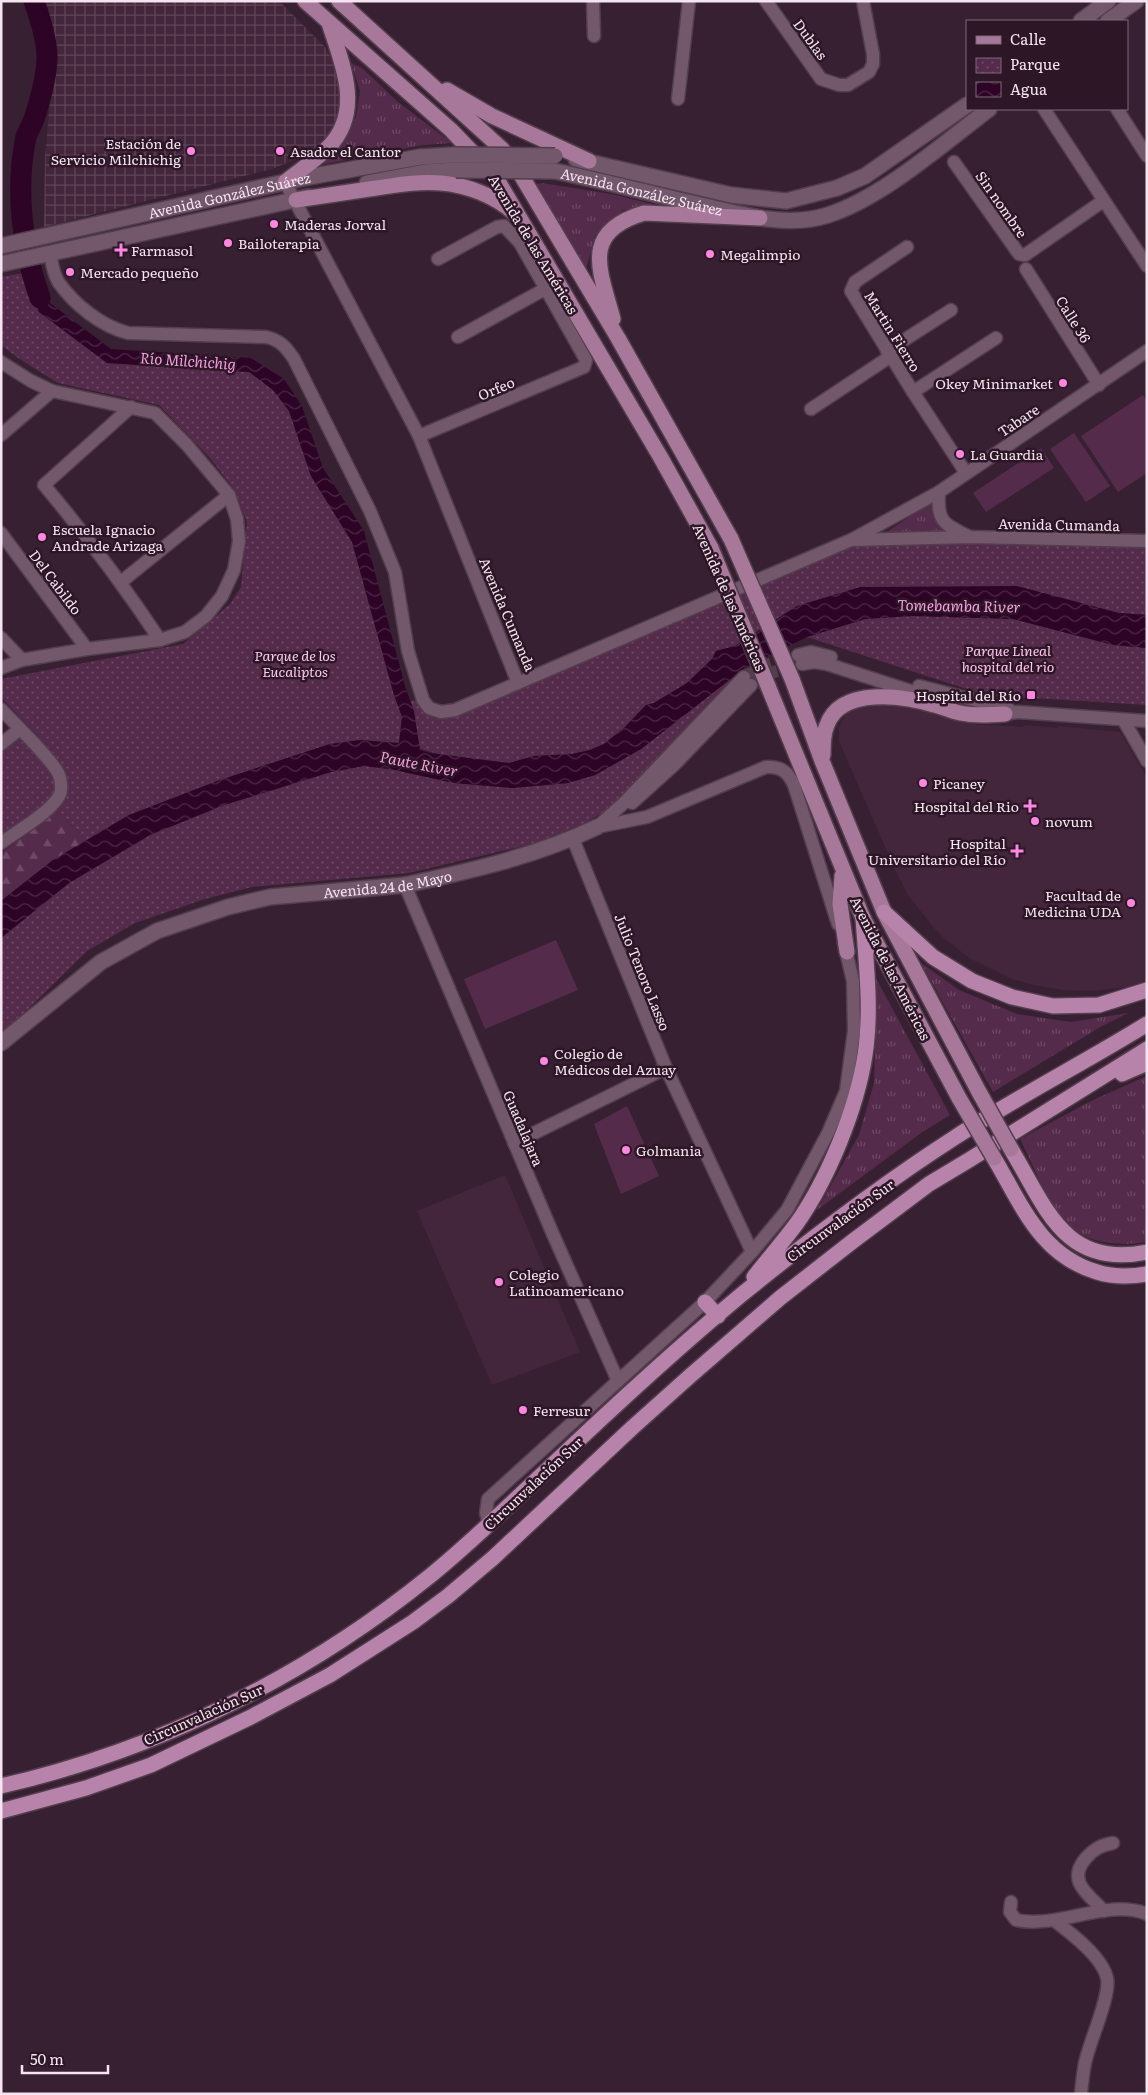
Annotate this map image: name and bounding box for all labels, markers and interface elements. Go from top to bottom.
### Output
street label: Dublas [789,15,833,63]
legend [966,20,1128,110]
text: Calle [1010,27,1046,50]
text: Parque [1010,52,1060,75]
text: Agua [1010,77,1048,100]
place label: Estación de Servicio Milchichig [51,133,181,169]
place label: Asador el Cantor [290,141,401,161]
marker: Estación de Servicio Milchichig [185,145,197,157]
marker: Asador el Cantor [274,145,286,157]
street label: Avenida González Suárez [559,163,725,220]
street label: Sin nombre [972,166,1032,242]
street label: Avenida González Suárez [146,167,312,223]
street label: Avenida de las Américas [484,171,584,317]
place label: Maderas Jorval [284,214,386,234]
marker: Maderas Jorval [268,218,280,230]
place label: Bailoterapia [238,233,320,253]
marker: Bailoterapia [222,237,234,249]
place label: Farmasol [131,240,193,260]
marker: Farmasol [115,244,127,256]
place label: Megalimpio [720,244,801,264]
marker: Megalimpio [704,248,716,260]
place label: Mercado pequeño [80,262,199,282]
marker: Mercado pequeño [64,266,76,278]
street label: Martin Fierro [860,287,926,375]
street label: Calle 36 [1052,292,1096,347]
water label: Río Milchichig [139,345,237,375]
street label: Orfeo [475,371,517,405]
place label: Okey Minimarket [935,373,1053,393]
marker: Okey Minimarket [1057,377,1069,389]
street label: Tabare [993,399,1043,441]
place label: La Guardia [970,444,1044,464]
marker: La Guardia [954,448,966,460]
street label: Avenida Cumanda [998,513,1120,535]
place label: Escuela Ignacio Andrade Arizaga [52,519,164,555]
street label: Avenida de las Américas [688,520,772,674]
marker: Escuela Ignacio Andrade Arizaga [36,531,48,543]
street label: Del Cabildo [25,545,87,619]
street label: Avenida Cumanda [475,554,541,674]
water label: Tomebamba River [897,592,1021,618]
park label: Parque Lineal hospital del rio [962,640,1054,676]
park label: Parque de los Eucaliptos [254,645,336,681]
place label: Hospital del Río [916,685,1021,705]
marker: Hospital del Río [1025,689,1037,701]
water label: Paute River [378,744,460,782]
place label: Picaney [933,773,986,793]
marker: Picaney [917,777,929,789]
place label: Hospital del Rio [914,796,1019,816]
marker: Hospital del Rio [1023,799,1037,813]
place label: novum [1045,811,1093,831]
marker: novum [1029,815,1041,827]
place label: Hospital Universitario del Río [868,833,1006,869]
marker: Hospital Universitario del Río [1010,844,1024,858]
street label: Avenida 24 de Mayo [322,865,454,902]
place label: Facultad de Medicina UDA [1024,885,1122,921]
street label: Avenida de las Américas [846,892,936,1044]
marker: Facultad de Medicina UDA [1125,897,1137,909]
street label: Julio Tenoro Lasso [610,910,676,1034]
place label: Colegio de Médicos del Azuay [554,1043,677,1079]
marker: Colegio de Médicos del Azuay [538,1055,550,1067]
street label: Guadalajara [499,1087,549,1169]
place label: Golmania [636,1140,702,1160]
marker: Golmania [620,1144,632,1156]
street label: Circunvalación Sur [782,1174,898,1266]
place label: Colegio Latinoamericano [509,1264,624,1300]
marker: Colegio Latinoamericano [493,1276,505,1288]
place label: Ferresur [533,1400,590,1420]
marker: Ferresur [517,1404,529,1416]
street label: Circunvalación Sur [479,1432,587,1534]
street label: Circunvalación Sur [140,1679,266,1749]
scale bar [22,2042,109,2074]
text: 50 m [30,2047,64,2070]

